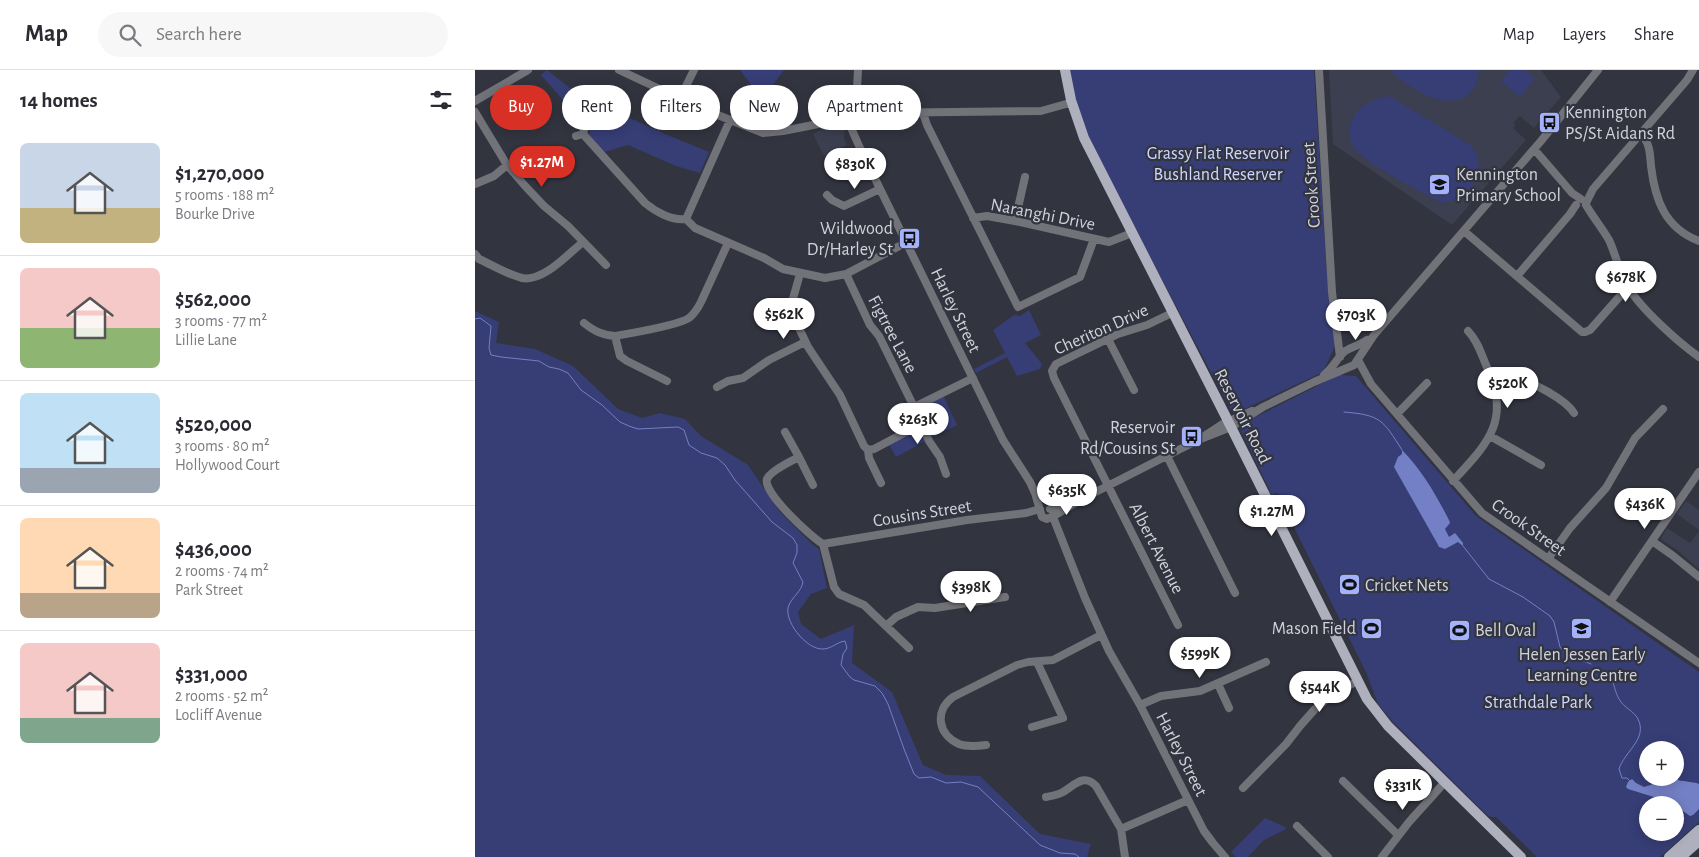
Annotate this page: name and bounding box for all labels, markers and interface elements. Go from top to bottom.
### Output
search box [98,12,448,57]
icon: search [116,21,144,49]
text: Map [25,22,68,46]
text: Search here [156,25,242,44]
text: Map [1503,26,1534,44]
text: Layers [1562,26,1606,44]
text: Share [1634,26,1674,44]
chip: Buy [490,85,552,130]
chip: Rent [562,85,631,130]
chip: Filters [641,85,720,130]
chip: New [730,85,798,130]
chip: Apartment [808,85,921,130]
icon: filters [427,86,455,114]
text: 14 homes [20,90,98,111]
place label: Kennington PS/St Aidans Rd [1565,104,1675,143]
bus stop icon: Kennington PS/St Aidans Rd [1537,110,1561,134]
street label: Crook Street [1300,141,1324,228]
park label: Grassy Flat Reservoir Bushland Reserver [1147,145,1289,184]
pin: $1.27M [501,146,583,188]
pin: $830K [820,148,890,190]
text: $1.27M [520,154,564,170]
text: $830K [835,156,875,172]
icon: home [60,163,120,223]
text: $1,270,000 [175,163,264,184]
place label: Kennington Primary School [1456,166,1561,205]
school or university icon: Kennington Primary School [1428,172,1452,196]
text: 5 rooms · 188 m² [175,187,274,203]
street label: Naranghi Drive [989,196,1097,234]
text: Bourke Drive [175,206,255,222]
place label: Wildwood Dr/Harley St [807,220,893,259]
bus stop icon: Wildwood Dr/Harley St [897,226,921,250]
pin: $678K [1591,260,1661,303]
street label: Harley Street [927,265,983,356]
text: $678K [1606,269,1646,285]
icon: home [60,288,120,348]
text: $562,000 [175,289,251,310]
street label: Figtree Lane [864,293,920,376]
pin: $562K [749,298,819,340]
pin: $703K [1321,298,1391,341]
street label: Cheriton Drive [1052,301,1151,359]
text: $562K [765,306,803,322]
text: $703K [1337,307,1375,323]
text: 3 rooms · 77 m² [175,313,267,329]
text: Lillie Lane [175,332,237,348]
street label: Reservoir Road [1211,366,1274,467]
pin: $520K [1473,366,1543,409]
text: $520K [1488,375,1528,391]
pin: $263K [883,402,953,445]
text: $263K [899,411,937,427]
icon: home [60,413,120,473]
text: $520,000 [175,414,252,435]
place label: Reservoir Rd/Cousins St [1080,419,1175,458]
bus stop icon: Reservoir Rd/Cousins St [1179,425,1203,449]
text: 3 rooms · 80 m² [175,438,270,454]
text: Hollywood Court [175,457,280,473]
pin: $635K [1032,474,1102,516]
text: $635K [1048,482,1086,498]
pin: $436K [1610,488,1680,530]
pin: $1.27M [1231,494,1313,537]
street label: Crook Street [1488,496,1569,560]
text: $436K [1625,496,1665,512]
street label: Cousins Street [872,497,973,531]
street label: Albert Avenue [1126,500,1187,597]
text: $1.27M [1250,503,1294,519]
icon: home [60,538,120,598]
text: $436,000 [175,539,252,560]
text: 2 rooms · 74 m² [175,563,269,579]
pin: $398K [936,570,1006,613]
sports icon: Cricket Nets [1337,573,1361,597]
place label: Cricket Nets [1365,577,1449,595]
text: $398K [951,579,991,595]
text: Park Street [175,582,243,598]
sports icon: Mason Field [1360,616,1384,640]
school or university icon: Helen Jessen Early Learning Centre [1570,617,1594,641]
sports icon: Bell Oval [1447,618,1471,642]
place label: Mason Field [1272,620,1356,638]
place label: Bell Oval [1475,622,1536,640]
pin: $599K [1165,636,1235,679]
text: $599K [1181,645,1219,661]
place label: Helen Jessen Early Learning Centre [1518,646,1646,685]
icon: home [60,663,120,723]
text: $331,000 [175,664,248,685]
pin: $544K [1285,670,1355,713]
text: $544K [1300,679,1340,695]
text: 2 rooms · 52 m² [175,688,268,704]
park label: Strathdale Park [1484,694,1593,712]
text: Locliff Avenue [175,707,262,723]
street label: Harley Street [1152,710,1210,800]
map controls [1639,741,1684,841]
button: + [1639,741,1684,786]
pin: $331K [1368,768,1438,811]
text: $331K [1385,777,1421,793]
button: − [1639,796,1684,841]

